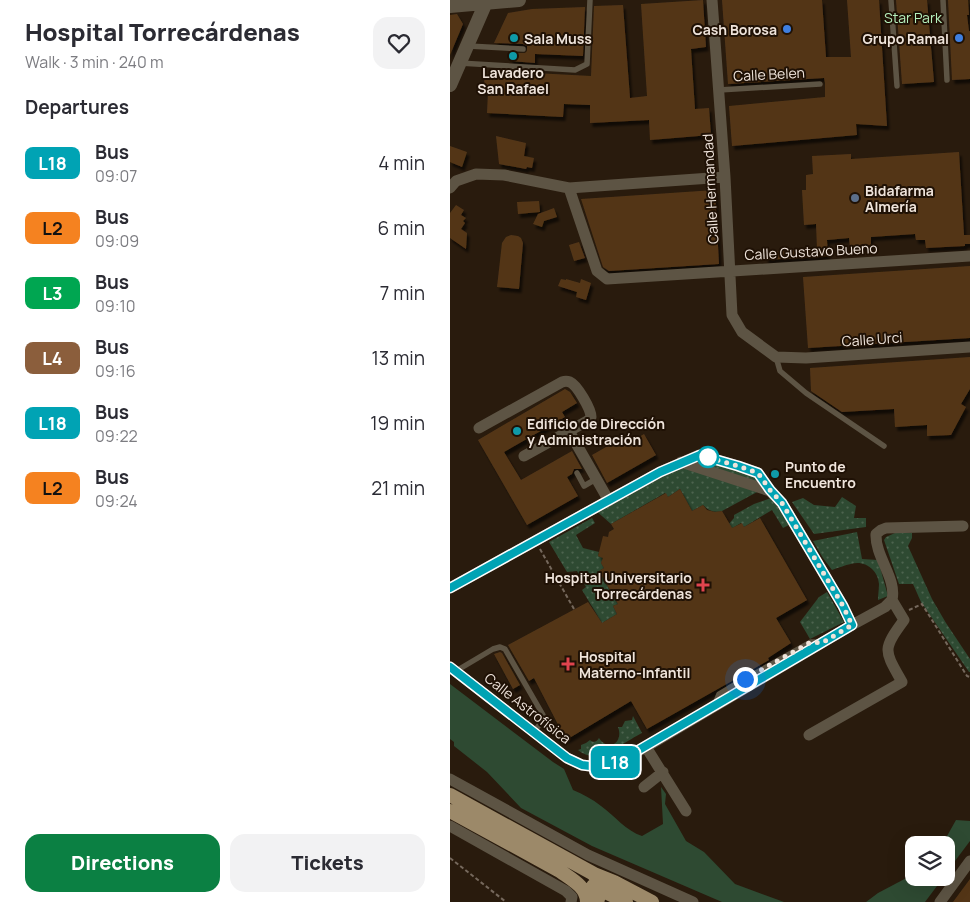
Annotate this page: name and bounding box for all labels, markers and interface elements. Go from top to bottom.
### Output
park label: Star Park [884,8,943,27]
text: Hospital Torrecárdenas [25,15,300,48]
button: heart [373,17,425,69]
place label: Cash Borosa [692,20,777,39]
marker: Cash Borosa [781,23,793,35]
place label: Sala Muss [524,29,592,48]
place label: Grupo Ramal [862,29,949,48]
marker: Sala Muss [508,32,520,44]
marker: Grupo Ramal [953,32,965,44]
marker: Lavadero San Rafael [507,50,519,62]
text: Walk · 3 min · 240 m [25,51,163,73]
place label: Lavadero San Rafael [477,63,549,98]
street label: Calle Belen [733,63,805,85]
text: Departures [25,94,129,120]
street label: Calle Hermandad [698,133,722,245]
text: Bus [95,139,129,165]
text: 4 min [378,150,425,176]
text: L18 [38,151,67,175]
text: 09:07 [95,165,137,187]
place label: Bidafarma Almería [865,181,934,216]
marker: Bidafarma Almería [849,192,861,204]
text: Bus [95,204,129,230]
text: 6 min [378,215,425,241]
text: L2 [42,216,63,240]
text: 09:09 [95,230,139,252]
street label: Calle Gustavo Bueno [744,238,878,264]
text: Bus [95,269,129,295]
text: 7 min [380,280,425,306]
text: L3 [42,281,63,305]
text: 09:10 [95,295,135,317]
street label: Calle Urci [841,327,903,351]
text: Bus [95,334,129,360]
text: 13 min [371,345,425,371]
text: L4 [42,346,63,370]
text: 09:16 [95,360,136,382]
text: Bus [95,399,129,425]
text: 19 min [370,410,425,436]
text: L18 [38,411,67,435]
place label: Edificio de Dirección y Administración [527,414,665,449]
text: 09:22 [95,425,138,447]
marker: Edificio de Dirección y Administración [511,425,523,437]
unlabelled marker [697,446,719,468]
place label: Punto de Encuentro [785,457,856,492]
text: Bus [95,464,129,490]
marker: Punto de Encuentro [769,468,781,480]
text: 21 min [371,475,425,501]
text: L2 [42,476,63,500]
text: 09:24 [95,490,138,512]
place label: Hospital Universitario Torrecárdenas [545,568,692,603]
marker: Hospital Universitario Torrecárdenas [696,578,710,592]
place label: Hospital Materno-Infantil [579,647,690,682]
marker: Hospital Materno-Infantil [561,657,575,671]
your location [733,667,758,692]
street label: Calle Astrofísica [481,668,575,748]
line badge: L18 [586,746,644,778]
text: L18 [601,750,629,774]
button: Directions [25,834,220,892]
button: Tickets [230,834,425,892]
map controls [905,836,955,886]
button: layers [905,836,955,886]

